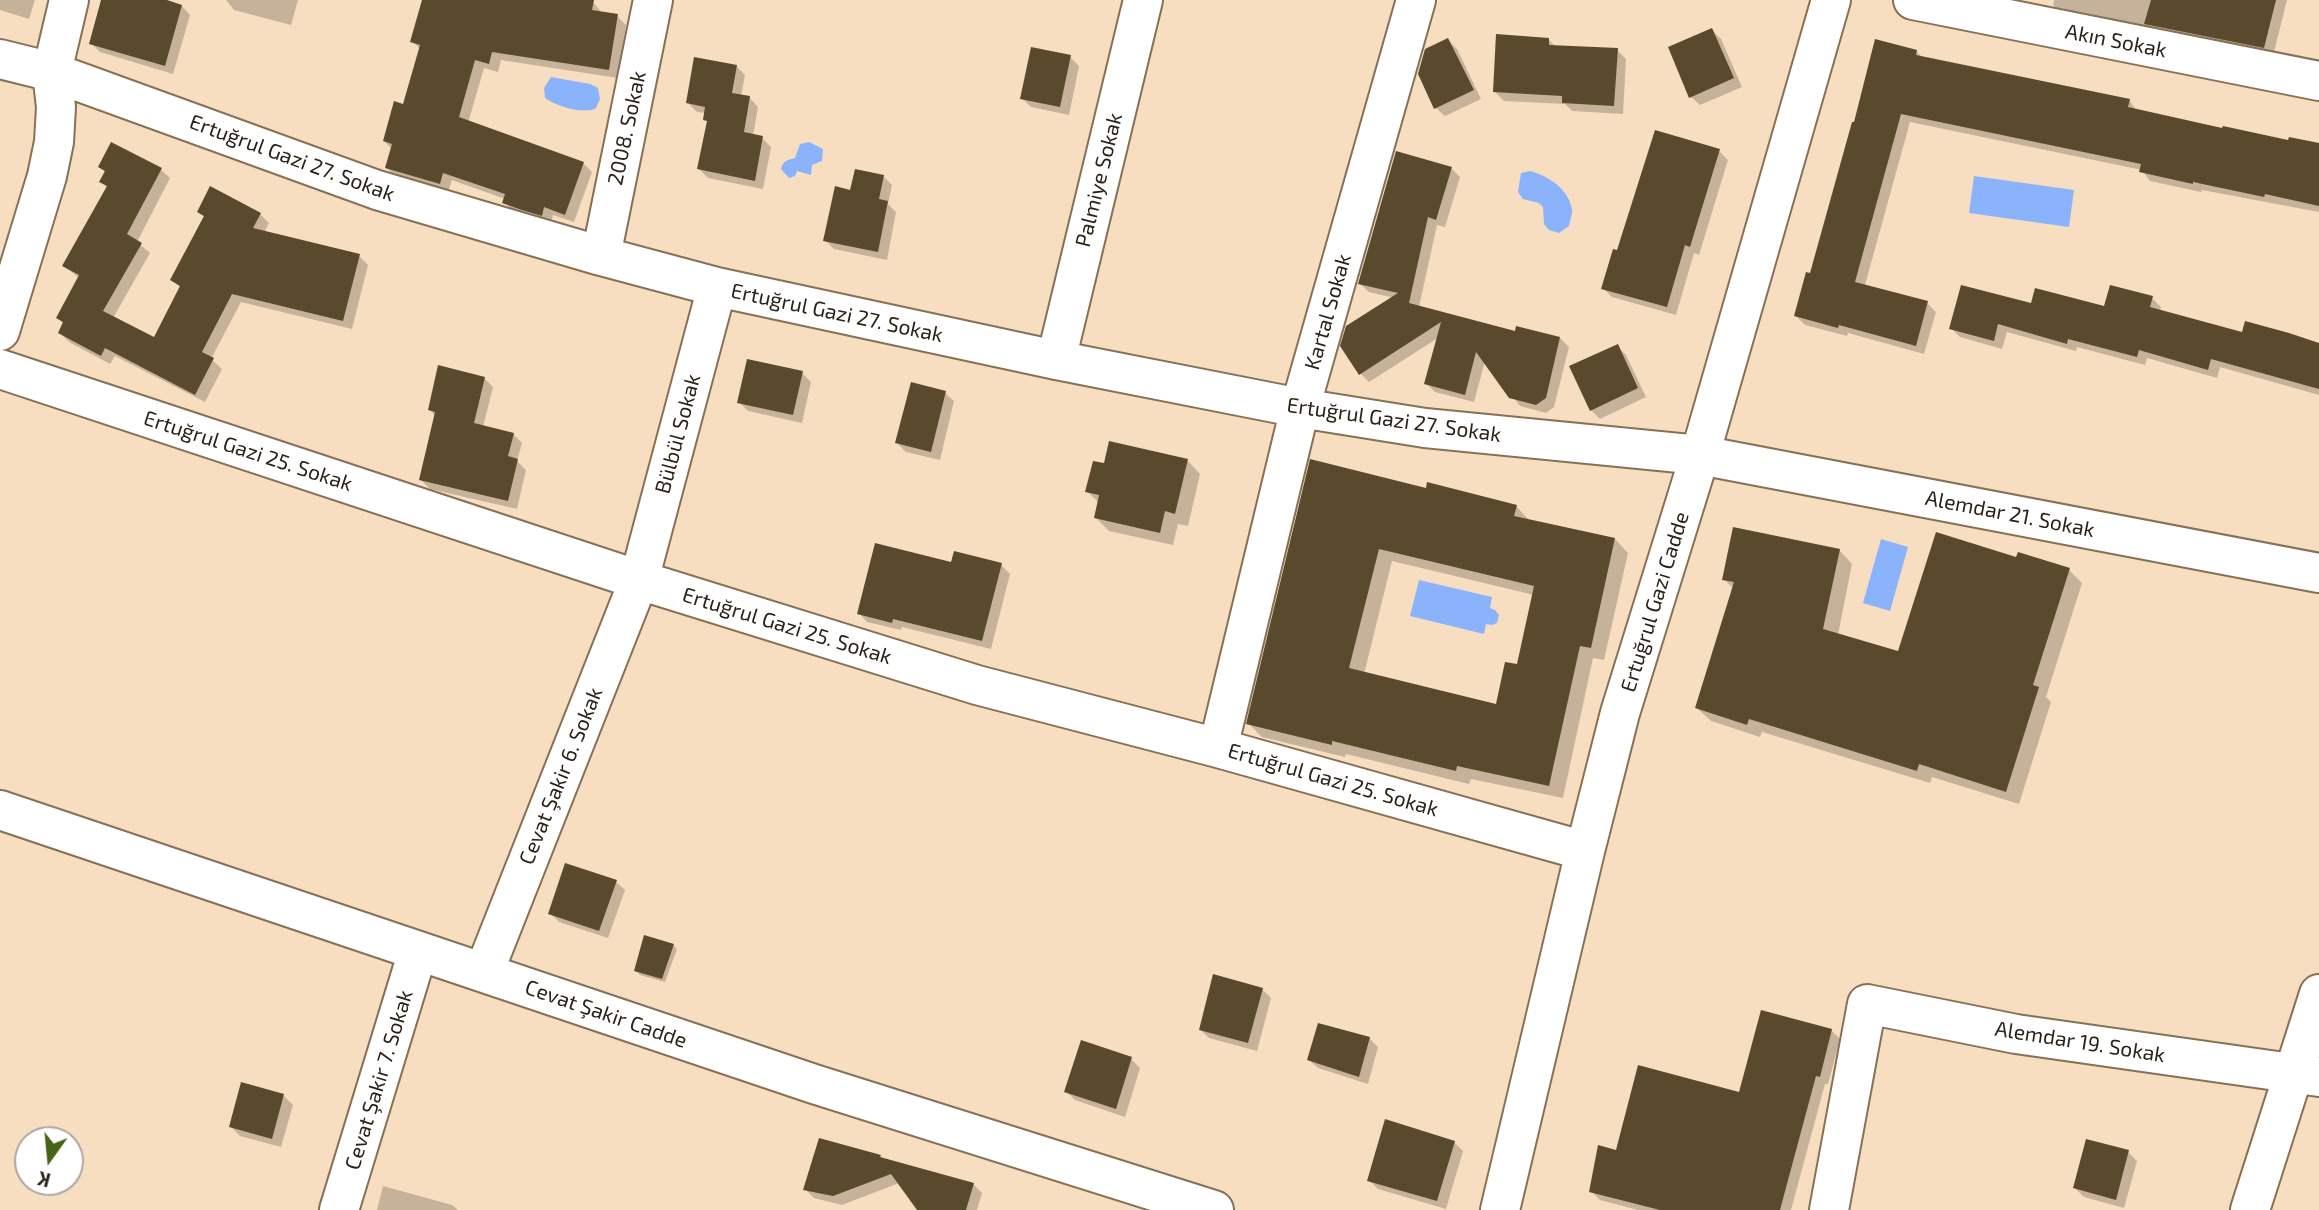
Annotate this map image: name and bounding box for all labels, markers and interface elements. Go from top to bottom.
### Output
street label: Akın Sokak [2063,19,2169,63]
street label: 2008. Sokak [603,69,651,187]
street label: Ertuğrul Gazi 27. Sokak [186,109,398,207]
street label: Palmiye Sokak [1070,110,1128,250]
street label: Kartal Sokak [1299,251,1357,373]
street label: Ertuğrul Gazi 27. Sokak [729,278,945,348]
street label: Bülbül Sokak [650,371,706,497]
street label: Ertuğrul Gazi 27. Sokak [1285,392,1503,448]
street label: Ertuğrul Gazi 25. Sokak [141,405,355,497]
street label: Alemdar 21. Sokak [1923,485,2097,543]
street label: Ertuğrul Gazi Cadde [1616,509,1694,695]
street label: Ertuğrul Gazi 25. Sokak [679,582,895,670]
street label: Cevat Şakir 6. Sokak [514,684,608,868]
street label: Ertuğrul Gazi 25. Sokak [1225,738,1441,822]
street label: Cevat Şakir Cadde [522,974,690,1054]
street label: Cevat Şakir 7. Sokak [340,987,418,1173]
street label: Alemdar 19. Sokak [1993,1016,2167,1068]
north arrow [14,1126,84,1196]
text: K [35,1167,53,1193]

